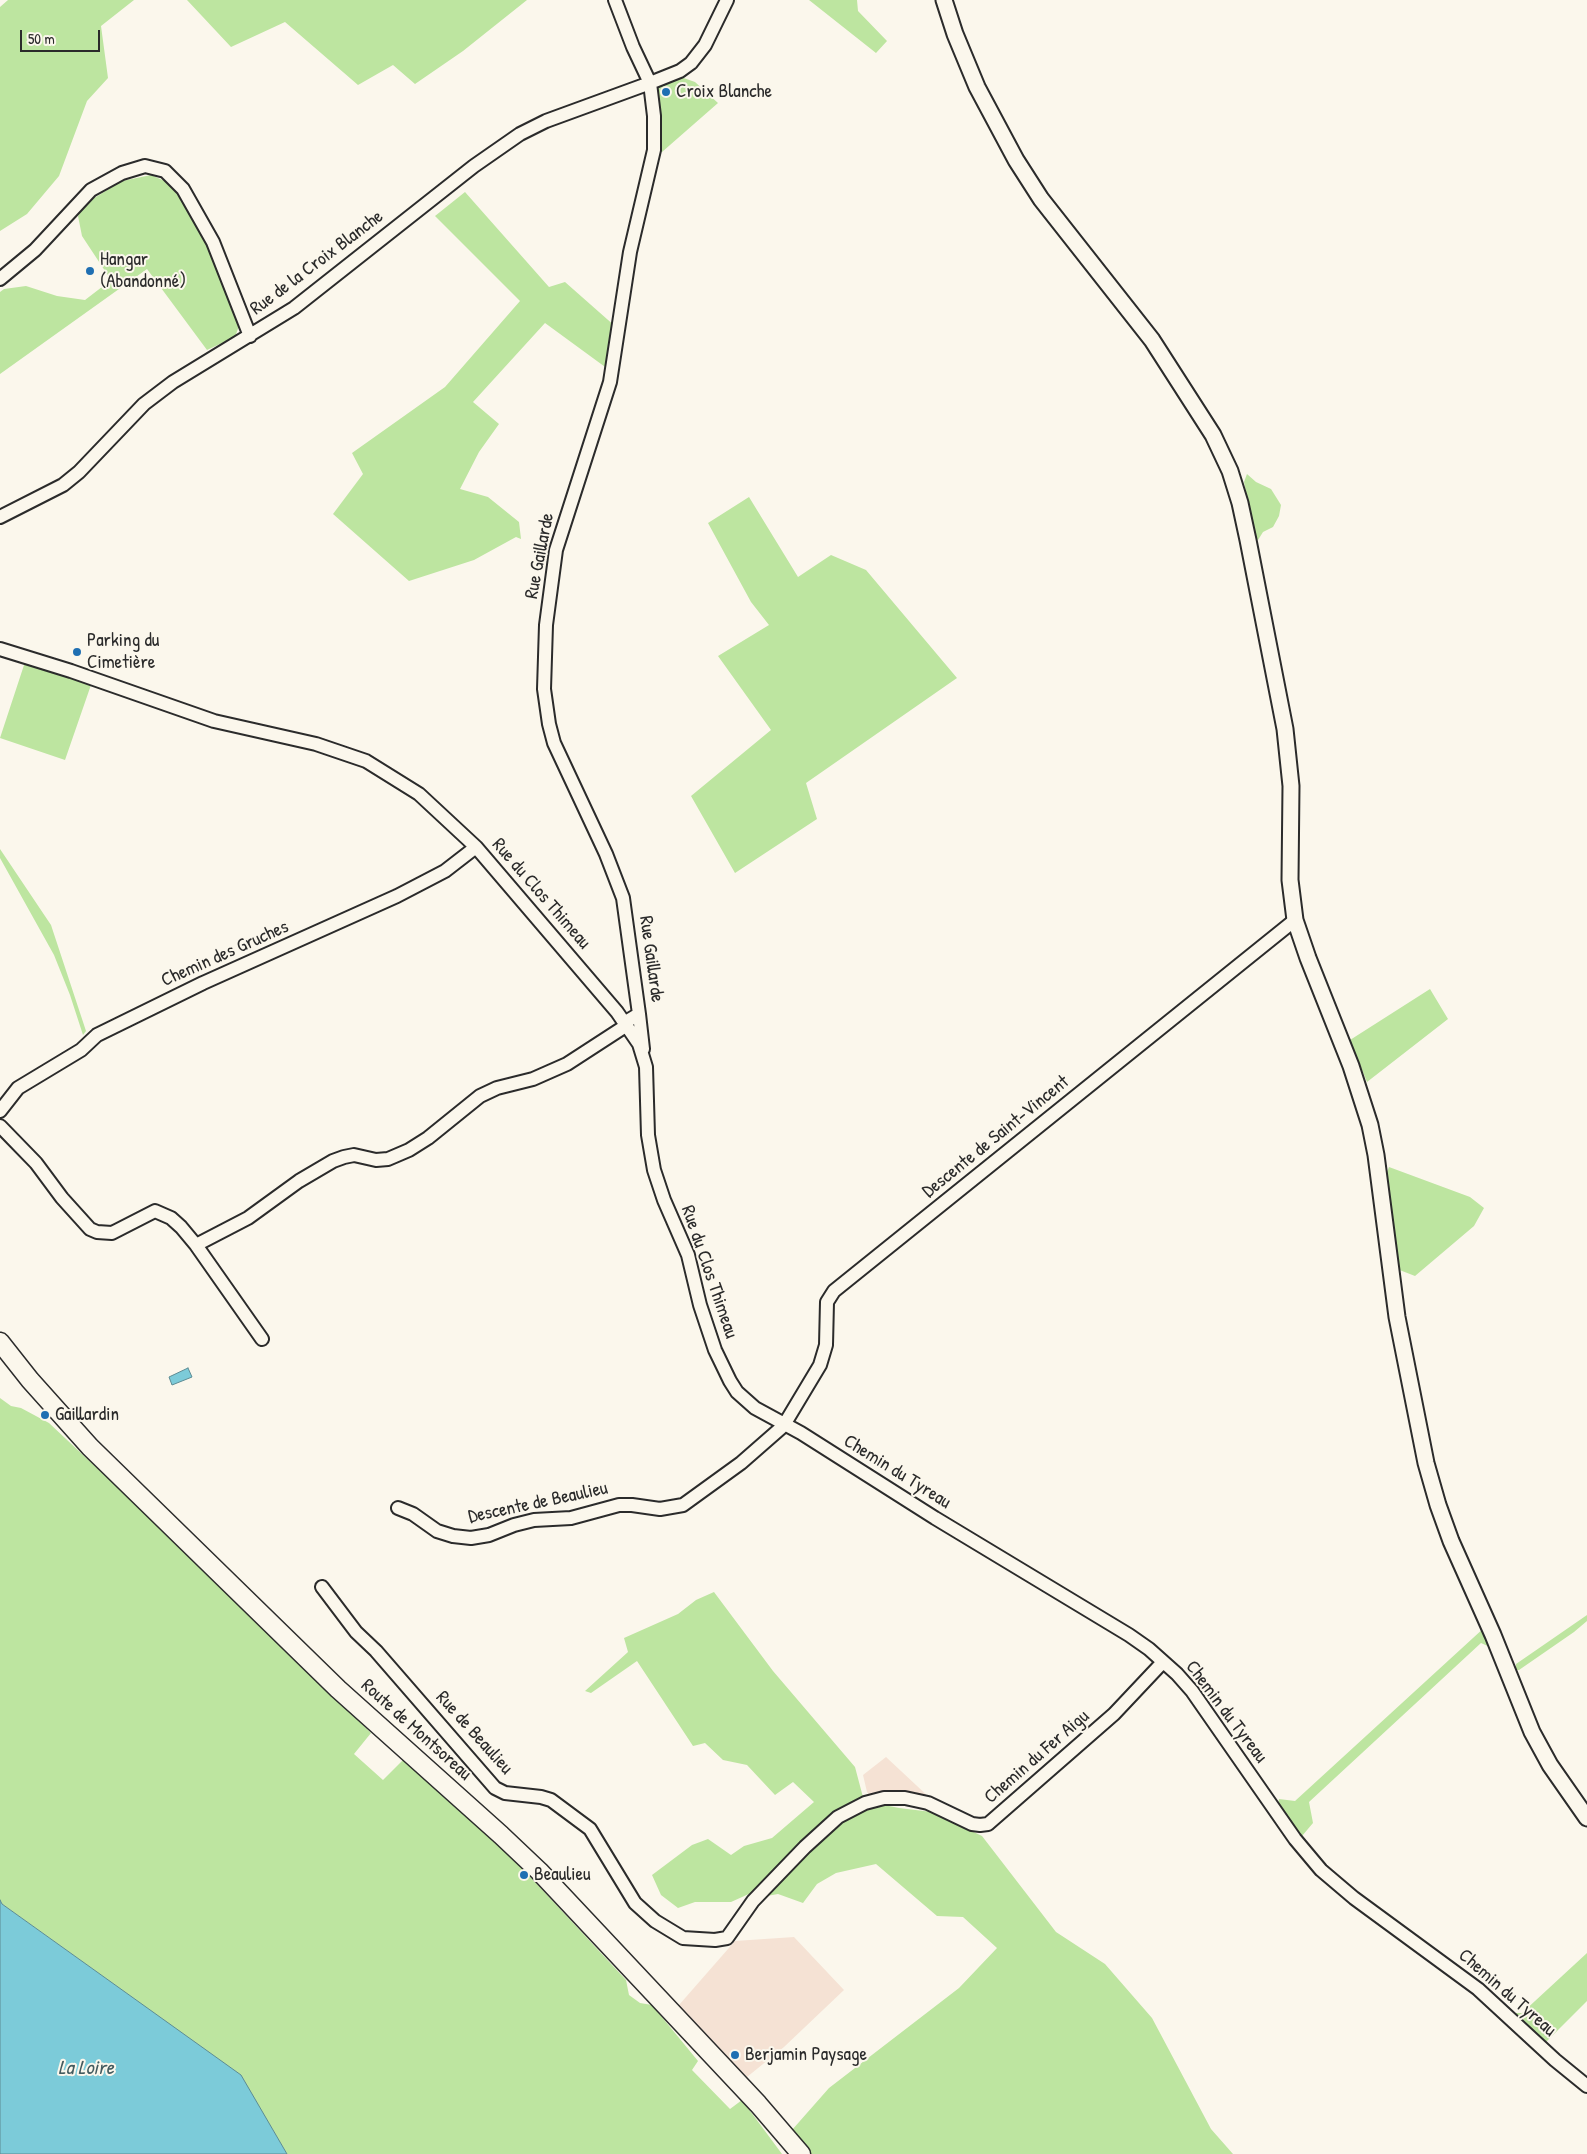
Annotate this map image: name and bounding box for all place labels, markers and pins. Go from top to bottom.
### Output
place label: Croix Blanche [676,81,772,103]
marker: Croix Blanche [660,86,672,98]
place label: Hangar (Abandonné) [100,249,186,293]
marker: Hangar (Abandonné) [84,265,96,277]
place label: Parking du Cimetière [87,630,159,674]
marker: Parking du Cimetière [71,646,83,658]
place label: Gaillardin [55,1404,119,1426]
marker: Gaillardin [39,1409,51,1421]
place label: Beaulieu [534,1864,591,1886]
marker: Beaulieu [518,1869,530,1881]
place label: Berjamin Paysage [745,2044,867,2066]
marker: Berjamin Paysage [729,2049,741,2061]

